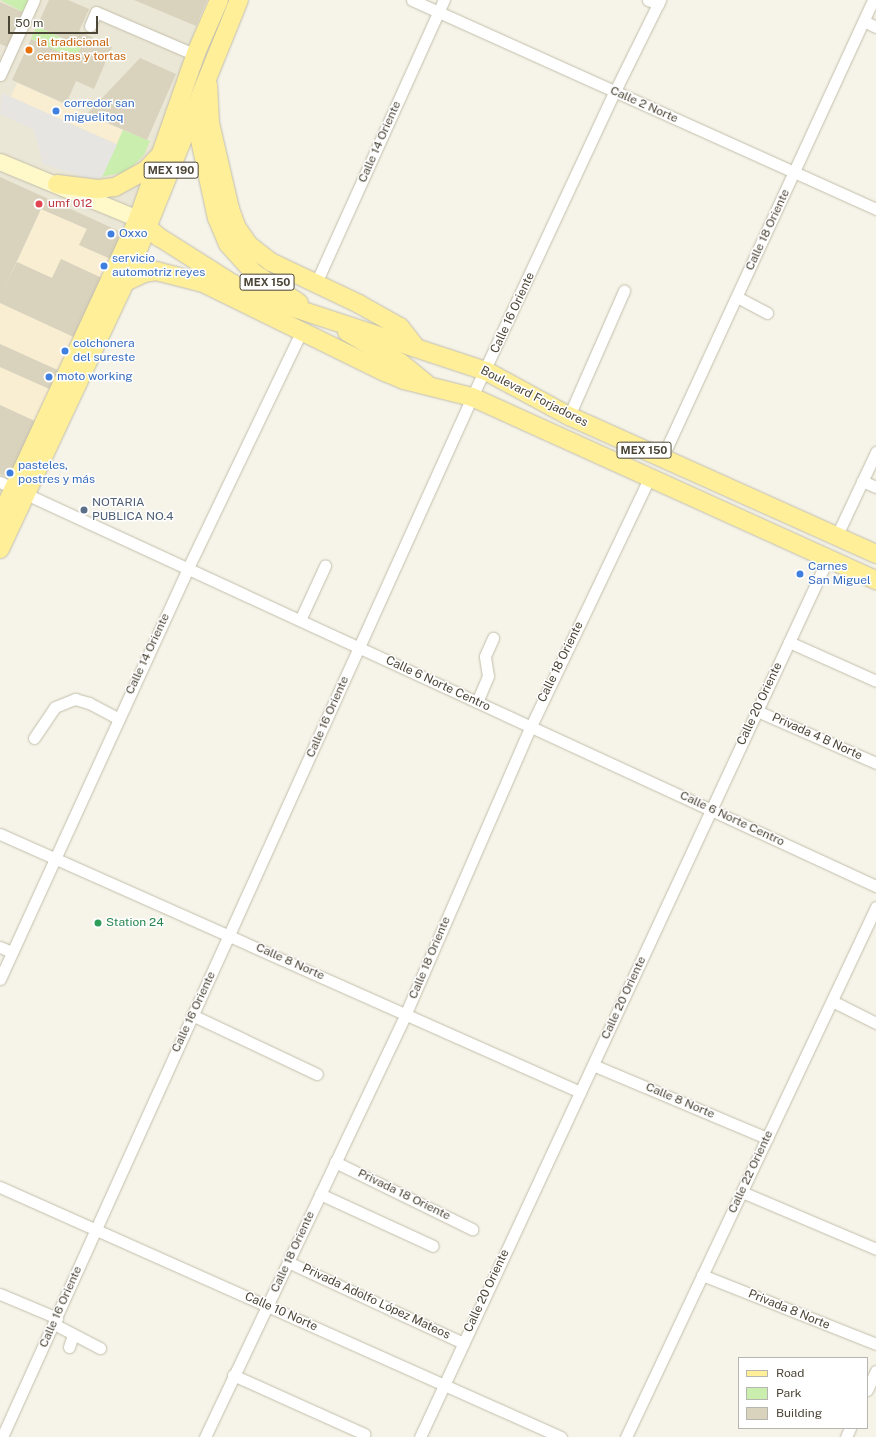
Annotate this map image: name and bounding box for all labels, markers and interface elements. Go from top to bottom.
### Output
scale bar [10,8,100,34]
text: 50 m [15,16,43,30]
place label: la tradicional cemitas y tortas [37,36,126,64]
marker: la tradicional cemitas y tortas [24,45,34,55]
street label: Calle 2 Norte [608,84,680,126]
place label: corredor san miguelitoq [64,97,135,125]
street label: Calle 14 Oriente [356,99,404,185]
marker: corredor san miguelitoq [51,106,61,116]
road number: MEX 190 [143,161,199,179]
street label: Calle 18 Oriente [743,187,793,273]
place label: umf 012 [48,197,92,211]
marker: umf 012 [33,198,45,210]
place label: Oxxo [119,227,148,241]
marker: Oxxo [106,229,116,239]
place label: servicio automotriz reyes [112,252,205,280]
marker: servicio automotriz reyes [99,261,109,271]
street label: Calle 16 Oriente [488,270,538,356]
road number: MEX 150 [239,273,295,291]
place label: colchonera del sureste [73,337,135,365]
marker: colchonera del sureste [60,346,70,356]
street label: Boulevard Forjadores [478,364,590,430]
place label: moto working [57,370,133,384]
marker: moto working [44,372,54,382]
road number: MEX 150 [616,441,672,459]
place label: pasteles, postres y más [18,459,95,487]
marker: pasteles, postres y más [5,468,15,478]
place label: NOTARIA PUBLICA NO.4 [92,496,174,524]
marker: NOTARIA PUBLICA NO.4 [79,505,89,515]
place label: Carnes San Miguel [808,560,871,588]
marker: Carnes San Miguel [795,569,805,579]
street label: Calle 14 Oriente [123,611,173,697]
street label: Calle 18 Oriente [535,619,587,705]
street label: Calle 6 Norte Centro [383,653,493,715]
street label: Calle 20 Oriente [734,660,786,748]
street label: Calle 16 Oriente [304,674,352,760]
street label: Privada 4 B Norte [770,711,864,763]
street label: Calle 6 Norte Centro [677,788,787,850]
street label: Calle 18 Oriente [406,915,454,1001]
place label: Station 24 [106,916,164,930]
marker: Station 24 [93,918,103,928]
street label: Calle 8 Norte [253,940,327,984]
street label: Calle 20 Oriente [598,954,650,1042]
street label: Calle 16 Oriente [169,969,219,1055]
street label: Calle 8 Norte [643,1080,717,1122]
street label: Calle 22 Oriente [726,1128,776,1216]
street label: Privada 18 Oriente [355,1166,453,1224]
street label: Calle 18 Oriente [268,1209,318,1295]
street label: Calle 20 Oriente [461,1247,513,1335]
street label: Privada Adolfo López Mateos [300,1261,452,1343]
street label: Calle 16 Oriente [37,1264,85,1350]
street label: Privada 8 Norte [746,1287,832,1333]
street label: Calle 10 Norte [242,1290,320,1334]
legend [738,1357,868,1429]
text: Road [776,1366,804,1380]
text: Park [776,1386,802,1400]
text: Building [776,1406,822,1420]

